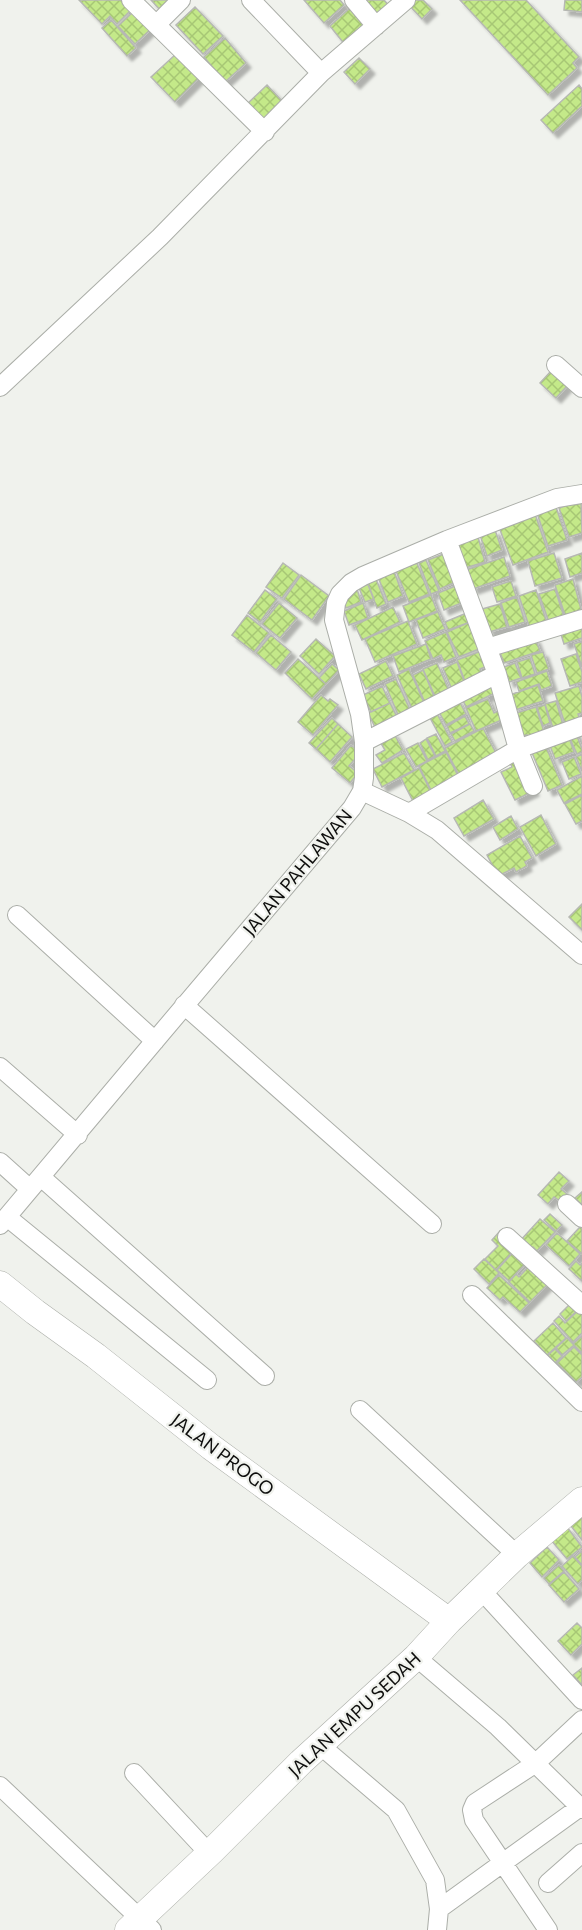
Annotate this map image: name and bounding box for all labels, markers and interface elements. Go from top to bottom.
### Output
street label: JALAN PAHLAWAN [238,804,356,940]
street label: JALAN PROGO [167,1408,279,1500]
street label: JALAN EMPU SEDAH [283,1647,425,1781]

